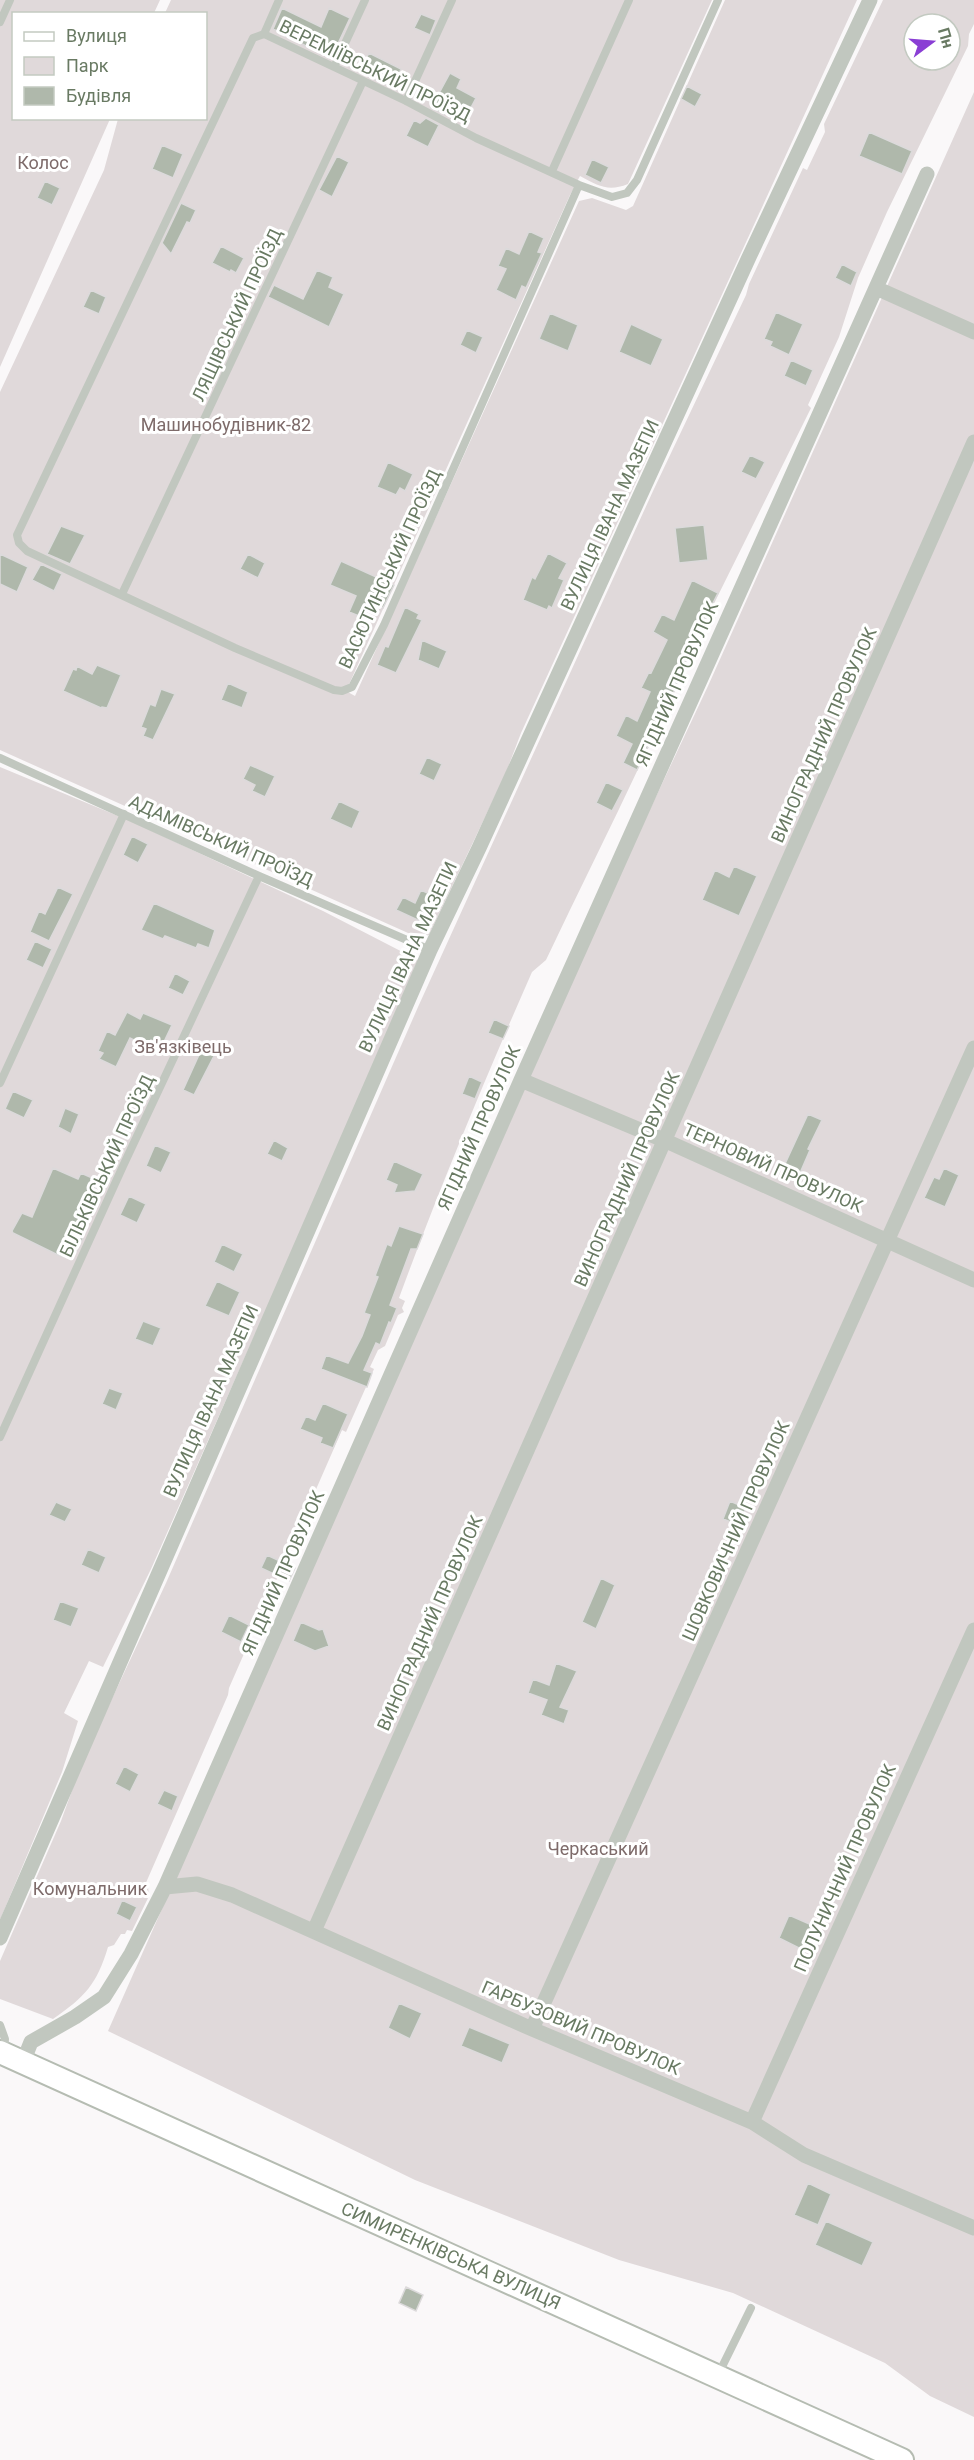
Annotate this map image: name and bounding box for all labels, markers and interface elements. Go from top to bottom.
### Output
legend [12,12,207,120]
north arrow [902,12,962,72]
street label: ВЕРЕМІЇВСЬКИЙ ПРОЇЗД [276,15,475,126]
text: Вулиця [66,25,127,46]
text: Пн [934,26,958,50]
text: Парк [66,55,109,76]
text: Будівля [66,85,131,106]
park label: Колос [17,152,69,173]
street label: ЛЯЩІВСЬКИЙ ПРОЇЗД [187,225,286,405]
park label: Машинобудівник-82 [141,414,311,435]
street label: ВУЛИЦЯ ІВАНА МАЗЕПИ [556,416,663,613]
street label: ВАСЮТИНСЬКИЙ ПРОЇЗД [334,465,445,672]
street label: ЯГІДНИЙ ПРОВУЛОК [631,598,723,770]
street label: ВИНОГРАДНИЙ ПРОВУЛОК [767,624,881,846]
street label: АДАМІВСЬКИЙ ПРОЇЗД [126,790,317,891]
street label: ВУЛИЦЯ ІВАНА МАЗЕПИ [354,858,461,1055]
park label: Зв'язківець [134,1036,232,1057]
street label: ЯГІДНИЙ ПРОВУЛОК [433,1042,525,1214]
street label: ВИНОГРАДНИЙ ПРОВУЛОК [570,1068,684,1290]
street label: БІЛЬКІВСЬКИЙ ПРОЇЗД [55,1071,158,1260]
street label: ТЕРНОВИЙ ПРОВУЛОК [680,1118,867,1217]
street label: ВУЛИЦЯ ІВАНА МАЗЕПИ [159,1302,262,1500]
street label: ШОВКОВИЧНИЙ ПРОВУЛОК [677,1417,794,1644]
street label: ЯГІДНИЙ ПРОВУЛОК [237,1487,329,1659]
street label: ВИНОГРАДНИЙ ПРОВУЛОК [373,1512,487,1734]
street label: ПОЛУНИЧНИЙ ПРОВУЛОК [789,1760,900,1975]
park label: Черкаський [547,1838,649,1859]
park label: Комунальник [33,1878,147,1899]
street label: ГАРБУЗОВИЙ ПРОВУЛОК [479,1976,684,2079]
street label: СИМИРЕНКІВСЬКА ВУЛИЦЯ [338,2198,564,2314]

